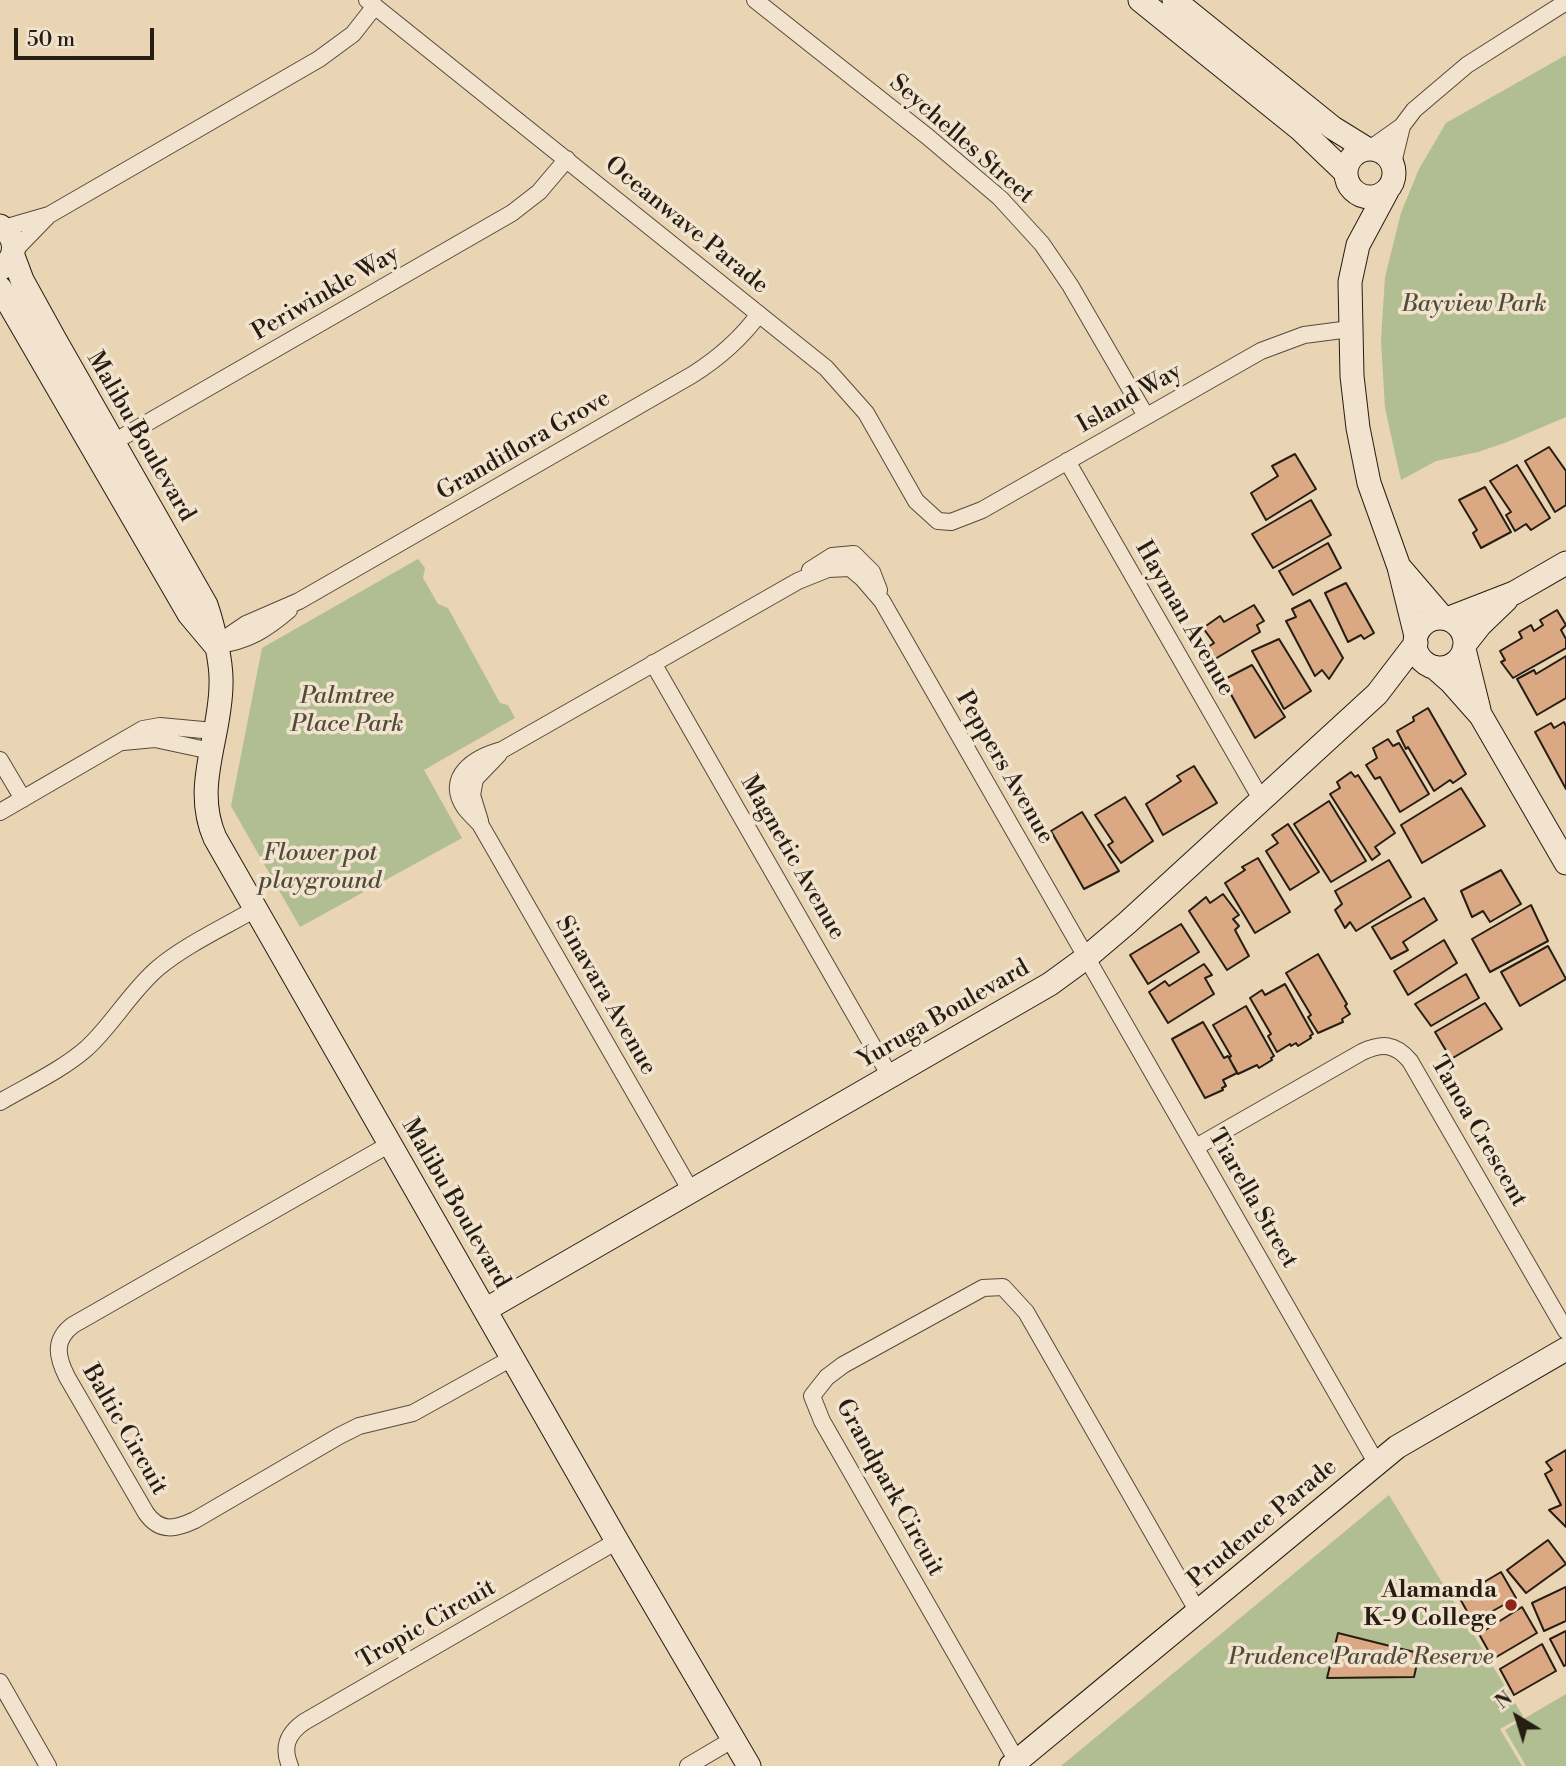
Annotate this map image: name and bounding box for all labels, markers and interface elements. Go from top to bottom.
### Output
scale bar [18,14,158,58]
text: 50 m [27,27,75,53]
street label: Seychelles Street [883,69,1039,211]
street label: Oceanwave Parade [598,151,774,301]
street label: Periwinkle Way [247,240,405,348]
park label: Bayview Park [1401,291,1547,319]
street label: Malibu Boulevard [80,347,200,527]
street label: Island Way [1073,358,1187,440]
street label: Grandiflora Grove [432,385,616,507]
street label: Hayman Avenue [1128,536,1240,702]
park label: Palmtree Place Park [290,683,404,739]
street label: Peppers Avenue [949,686,1059,850]
street label: Magnetic Avenue [733,771,851,945]
park label: Flower pot playground [259,840,381,896]
street label: Sinavara Avenue [548,912,662,1080]
street label: Yuruga Boulevard [853,954,1035,1076]
street label: Tanoa Crescent [1423,1052,1533,1212]
street label: Malibu Boulevard [395,1114,515,1294]
street label: Tiarella Street [1201,1124,1303,1274]
street label: Baltic Circuit [75,1360,173,1500]
street label: Grandpark Circuit [828,1394,950,1582]
street label: Prudence Parade [1183,1453,1343,1595]
street label: Tropic Circuit [353,1574,501,1676]
place label: Alamanda K-9 College [1364,1577,1497,1633]
marker: Alamanda K-9 College [1503,1597,1519,1613]
park label: Prudence Parade Reserve [1228,1644,1494,1672]
north arrow [1482,1682,1552,1752]
text: N [1491,1686,1517,1715]

